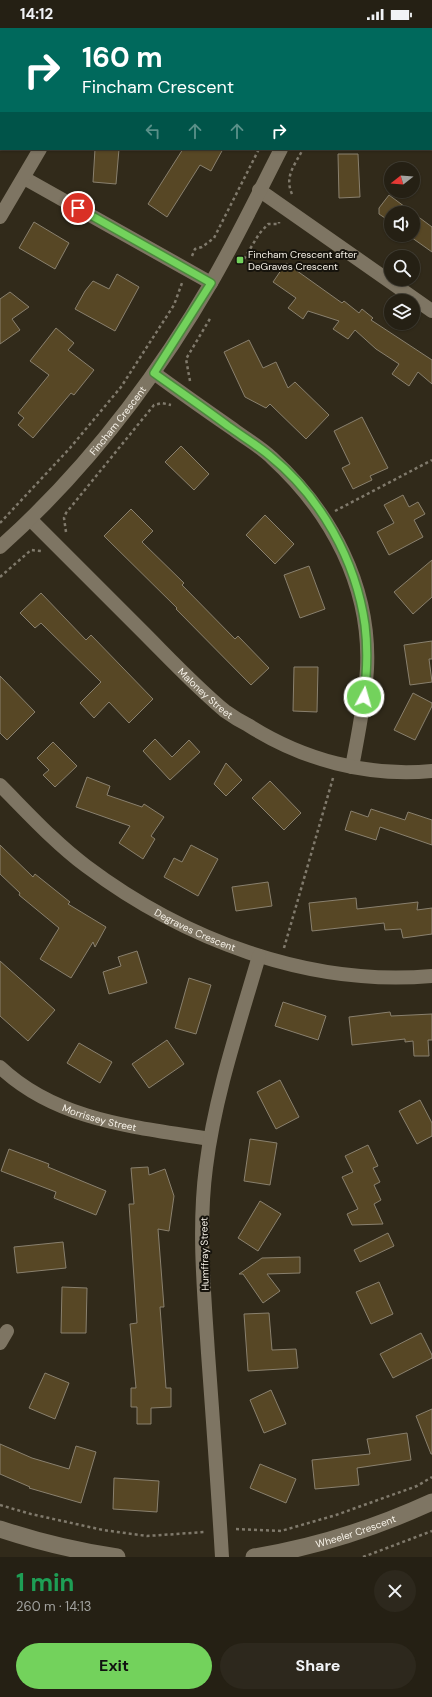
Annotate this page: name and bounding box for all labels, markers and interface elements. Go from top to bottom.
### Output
text: 14:12 [20,4,53,24]
text: 160 m [82,39,163,76]
icon: right [16,44,68,96]
text: Fincham Crescent [82,75,234,99]
icon: left [142,120,164,142]
icon: ahead [184,120,206,142]
icon: ahead [226,120,248,142]
icon: right [268,120,290,142]
north arrow [384,162,420,198]
map controls [384,162,420,330]
pin [61,191,95,225]
icon: arrive [67,197,89,219]
button: sound [384,206,420,242]
place label: Fincham Crescent after DeGraves Crescent [248,248,357,273]
button: search [384,250,420,286]
marker: Fincham Crescent after DeGraves Crescent [235,255,245,265]
button: layers [384,294,420,330]
street label: Fincham Crescent [87,383,149,458]
street label: Maloney Street [175,665,235,722]
position arrow [343,676,385,718]
street label: Degraves Crescent [152,906,237,954]
street label: Morrissey Street [60,1101,137,1134]
street label: Humffray Street [197,1217,212,1291]
street label: Wheeler Crescent [314,1512,398,1551]
text: 1 min [16,1567,74,1598]
button: close [374,1570,416,1612]
text: 260 m · 14:13 [16,1598,91,1615]
button: Exit [16,1643,212,1689]
button: Share [220,1643,416,1689]

